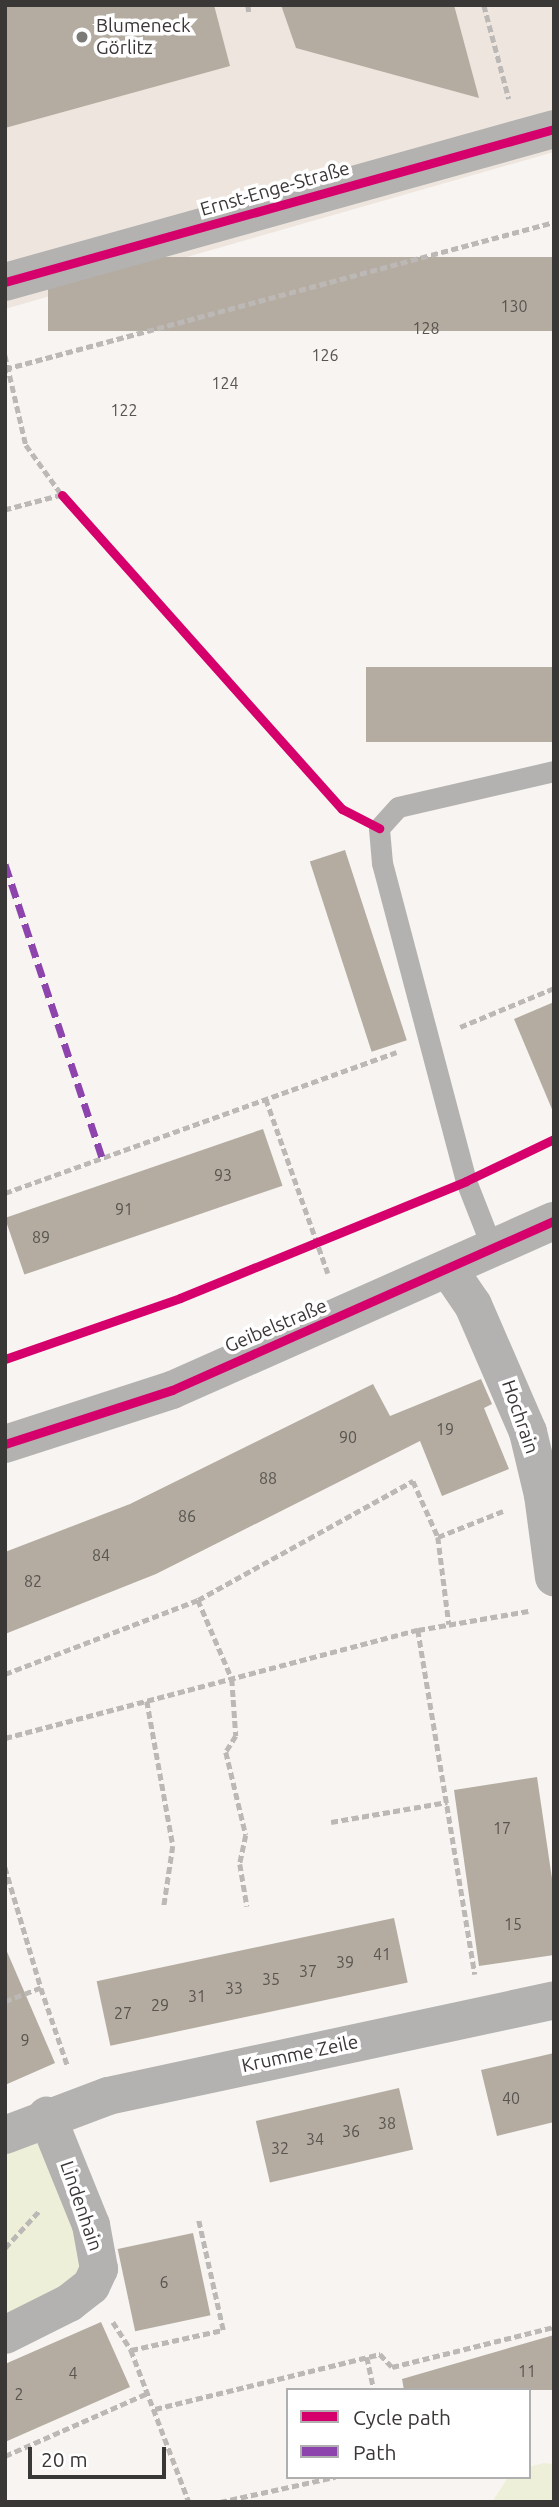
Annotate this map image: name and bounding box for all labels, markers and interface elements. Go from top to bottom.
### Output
place label: Blumeneck Görlitz [96,15,191,59]
marker: Blumeneck Görlitz [74,29,90,45]
street label: Ernst-Enge-Straße [198,157,352,221]
house number: 130 [500,296,528,316]
house number: 128 [412,318,440,338]
house number: 126 [311,345,339,365]
house number: 124 [211,373,239,393]
house number: 122 [110,400,138,420]
house number: 93 [214,1165,232,1185]
house number: 91 [115,1199,133,1219]
house number: 89 [32,1227,50,1247]
street label: Geibelstraße [221,1294,331,1358]
street label: Hochrain [497,1377,543,1457]
house number: 19 [436,1419,454,1439]
house number: 90 [339,1427,357,1447]
house number: 88 [259,1468,277,1488]
house number: 86 [178,1506,196,1526]
house number: 84 [92,1545,110,1565]
house number: 82 [24,1571,42,1591]
house number: 17 [493,1818,511,1838]
house number: 15 [504,1914,522,1934]
house number: 41 [373,1944,391,1964]
house number: 39 [336,1952,354,1972]
house number: 37 [299,1961,317,1981]
house number: 35 [262,1969,280,1989]
house number: 33 [225,1978,243,1998]
house number: 31 [188,1986,206,2006]
house number: 29 [151,1995,169,2015]
house number: 27 [114,2003,132,2023]
house number: 9 [20,2030,30,2050]
street label: Krumme Zeile [240,2031,360,2077]
house number: 40 [502,2088,520,2108]
house number: 38 [378,2113,396,2133]
house number: 36 [342,2121,360,2141]
house number: 34 [306,2129,324,2149]
house number: 32 [271,2138,289,2158]
street label: Lindenhain [55,2158,107,2254]
house number: 6 [159,2272,169,2292]
house number: 11 [518,2361,536,2381]
house number: 4 [68,2363,78,2383]
house number: 2 [14,2384,24,2404]
legend [286,2388,531,2479]
text: Cycle path [353,2405,451,2429]
scale bar [32,2434,170,2478]
text: Path [353,2440,396,2464]
text: 20 m [41,2447,88,2471]

